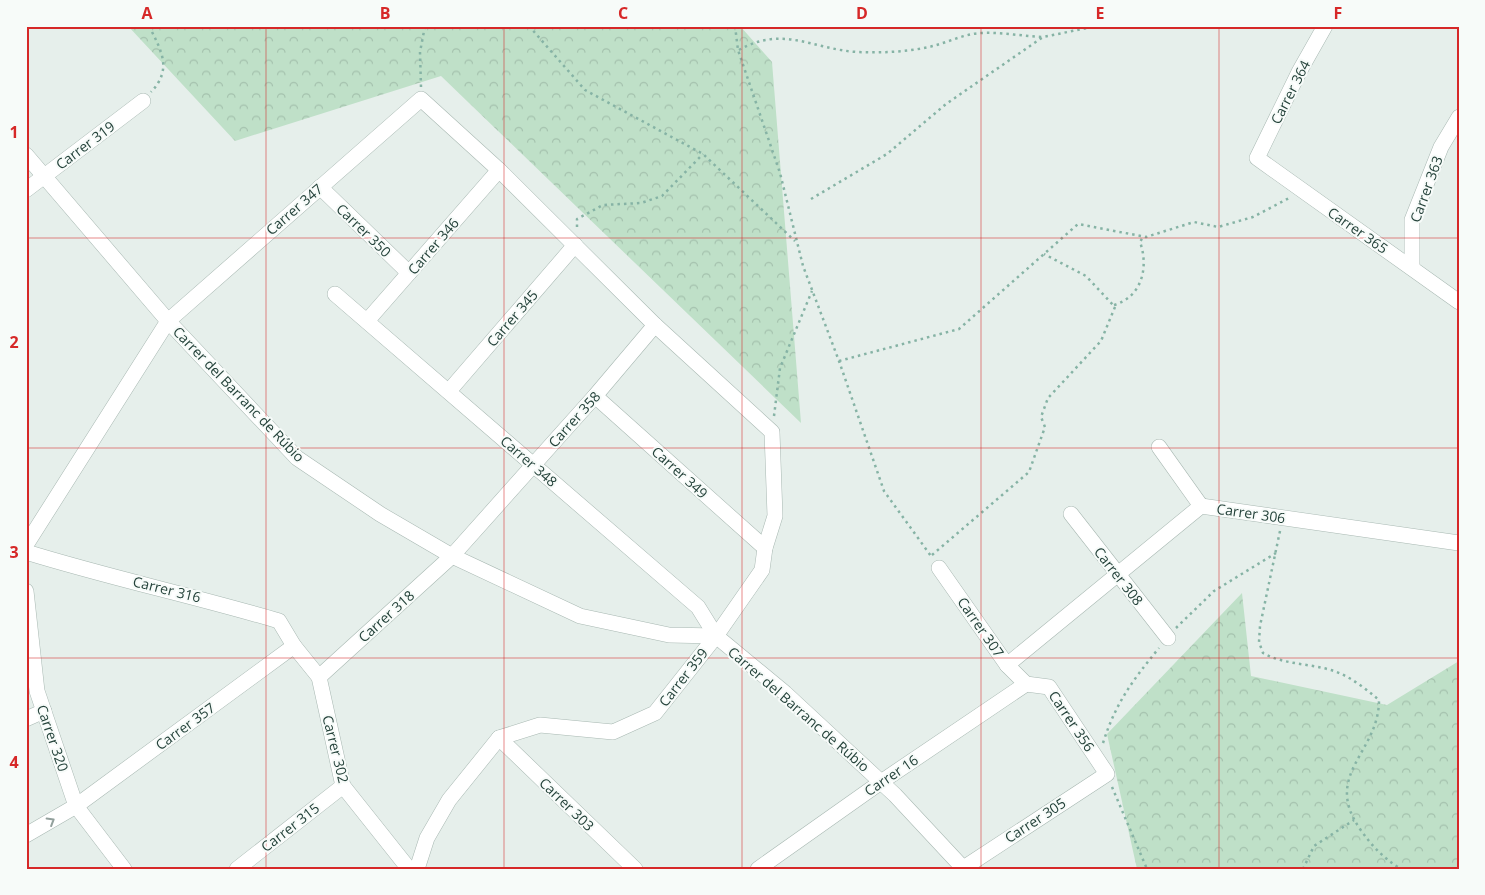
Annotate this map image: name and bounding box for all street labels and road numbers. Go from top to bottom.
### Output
street label: Carrer 364 [1266,57,1314,127]
street label: Carrer 319 [52,117,118,173]
street label: Carrer 363 [1405,153,1447,225]
street label: Carrer 347 [262,179,326,239]
street label: Carrer 350 [332,199,396,261]
street label: Carrer 365 [1324,202,1392,258]
street label: Carrer 346 [403,214,463,278]
street label: Carrer 345 [482,286,542,350]
street label: Carrer del Barranc de Rúbio [169,322,309,466]
street label: Carrer 358 [544,387,604,451]
street label: Carrer 348 [497,431,561,491]
street label: Carrer 349 [648,442,712,502]
street label: Carrer 306 [1215,499,1287,527]
street label: Carrer 308 [1090,543,1148,609]
street label: Carrer 316 [131,571,203,607]
street label: Carrer 318 [354,586,418,646]
street label: Carrer 307 [953,593,1009,661]
street label: Carrer del Barranc de Rúbio [724,642,874,776]
street label: Carrer 359 [654,644,712,710]
street label: Carrer 356 [1045,687,1099,755]
street label: Carrer 357 [151,698,219,754]
street label: Carrer 320 [33,702,73,774]
street label: Carrer 302 [318,713,354,785]
street label: Carrer 16 [860,750,922,800]
street label: Carrer 303 [535,773,599,835]
street label: Carrer 305 [1001,793,1069,847]
street label: Carrer 315 [257,798,323,856]

